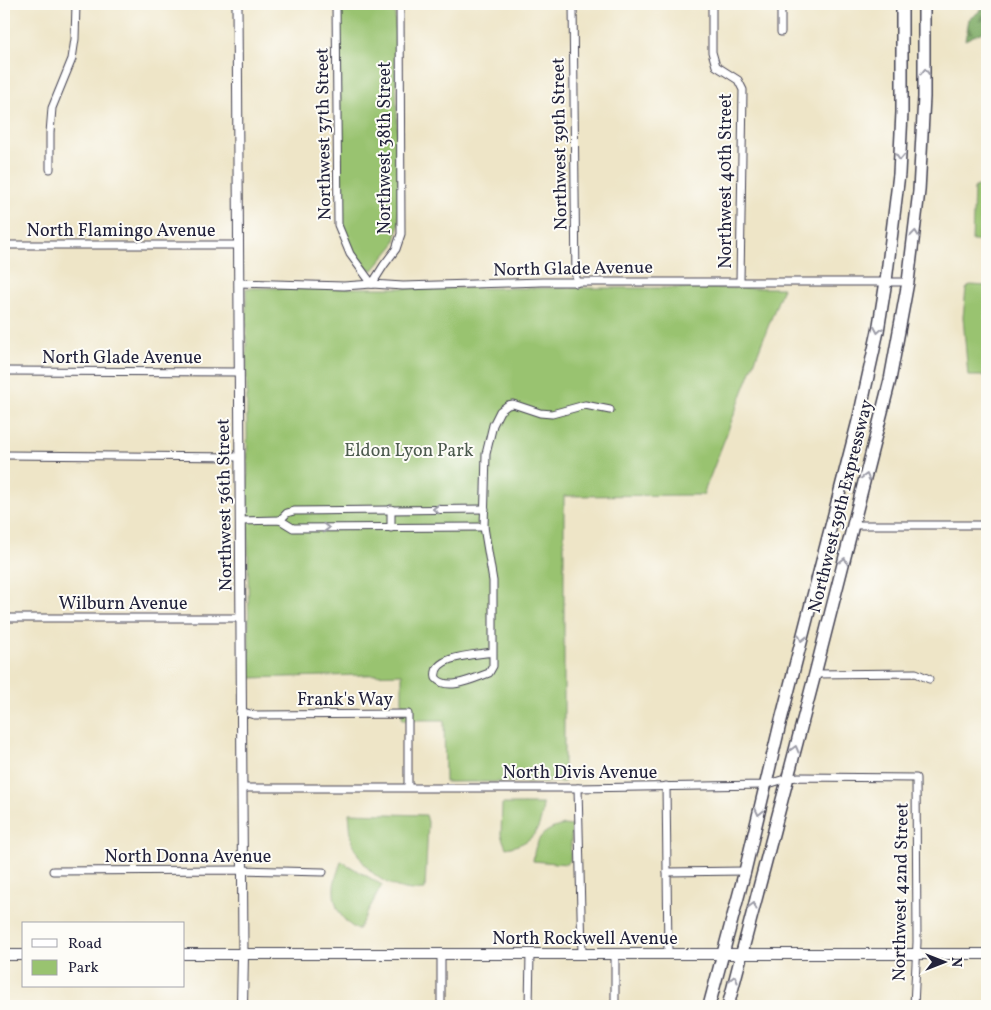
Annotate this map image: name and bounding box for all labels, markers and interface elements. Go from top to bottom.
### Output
street label: Northwest 37th Street [310,48,339,220]
street label: Northwest 39th Street [546,57,575,231]
street label: Northwest 38th Street [373,62,398,234]
one-way arrow [920,67,930,75]
street label: Northwest 40th Street [714,93,739,269]
one-way arrow [895,154,906,162]
street label: North Flamingo Avenue [27,219,215,244]
one-way arrow [909,229,920,237]
street label: North Glade Avenue [493,256,653,283]
one-way arrow [873,325,883,334]
street label: North Glade Avenue [42,346,202,371]
street label: Northwest 39th Expressway [803,397,880,616]
street label: Northwest 36th Street [211,418,240,592]
park label: Eldon Lyon Park [344,439,474,464]
one-way arrow [860,474,870,482]
one-way arrow [432,504,440,514]
one-way arrow [322,523,330,533]
one-way arrow [838,556,849,565]
street label: Wilburn Avenue [58,592,188,617]
one-way arrow [797,633,808,642]
street label: Frank's Way [297,688,393,713]
one-way arrow [790,746,800,754]
street label: North Divis Avenue [503,761,657,786]
street label: Northwest 42nd Street [887,802,916,982]
one-way arrow [754,808,765,817]
street label: North Donna Avenue [105,845,271,870]
one-way arrow [748,903,758,911]
legend [22,922,185,988]
street label: North Rockwell Avenue [492,927,678,952]
text: Road [68,934,102,955]
north arrow [918,938,968,988]
text: N [946,957,965,967]
text: Park [68,958,99,979]
one-way arrow [728,975,739,984]

